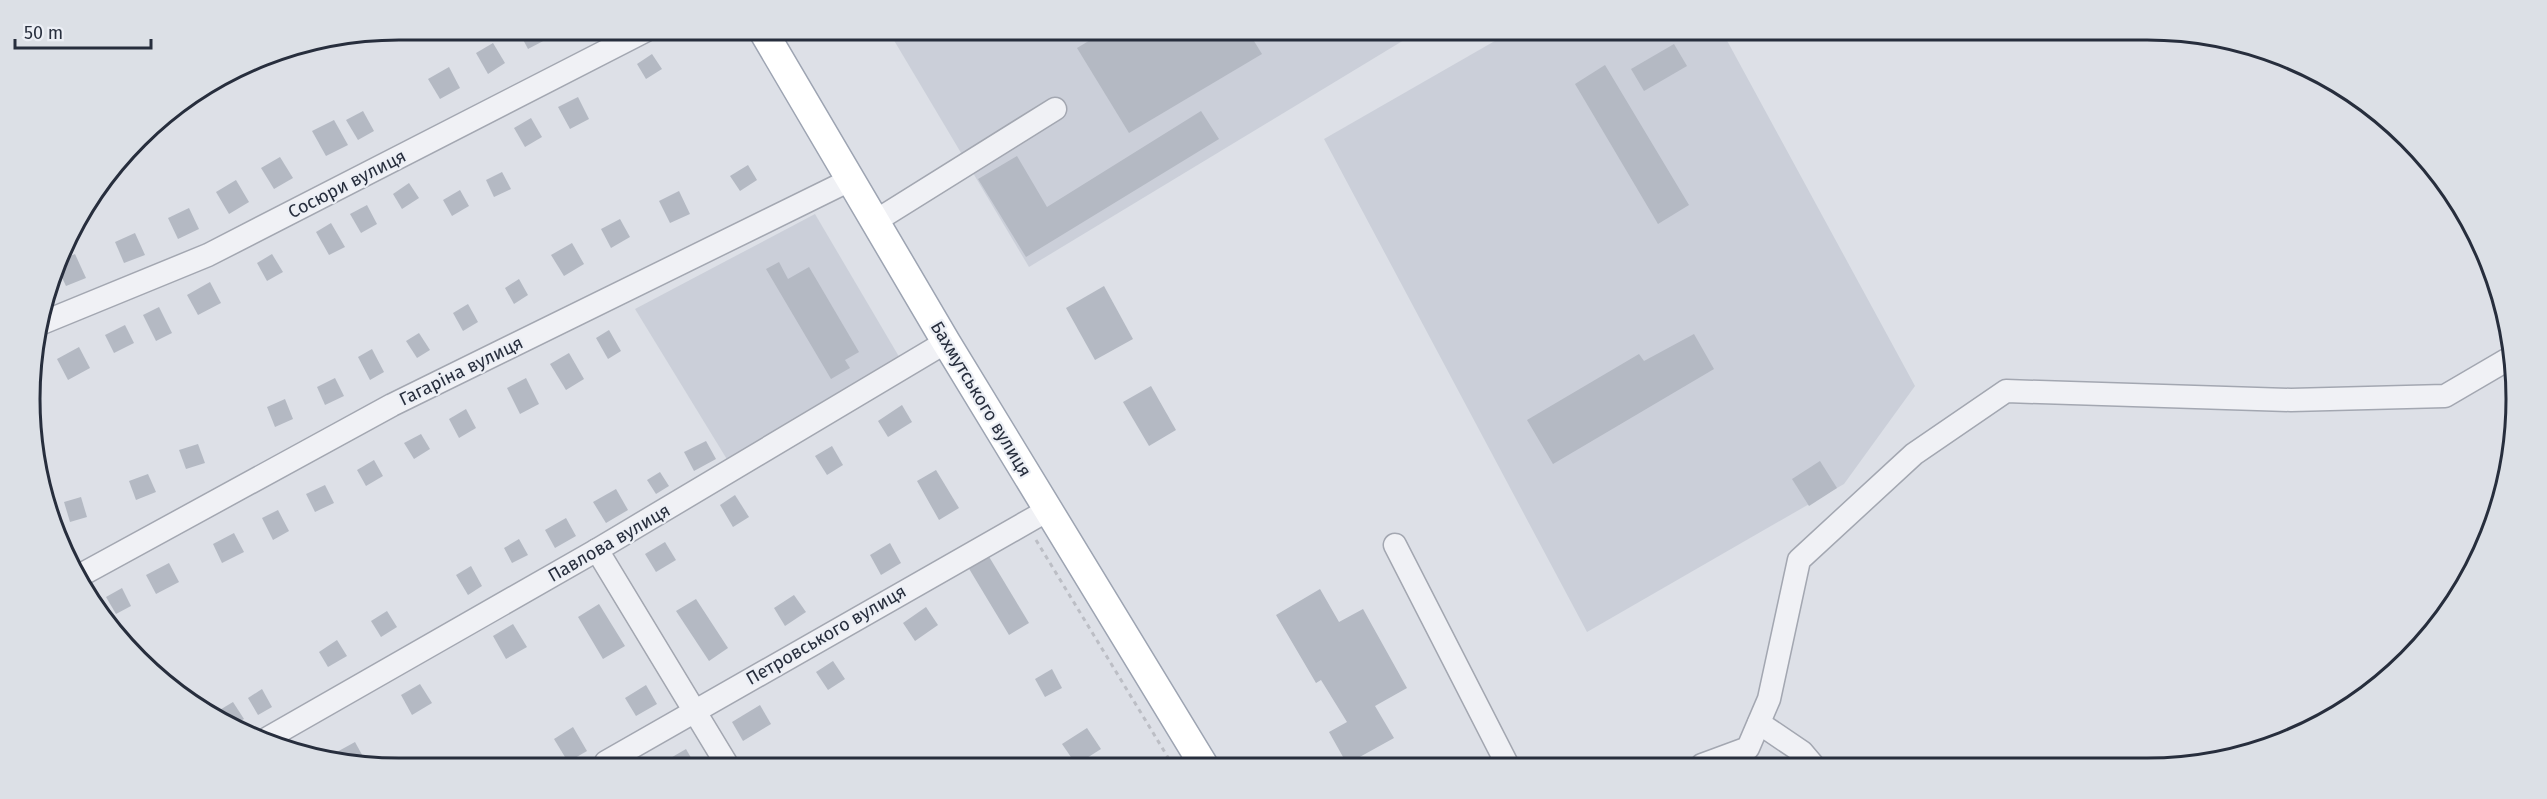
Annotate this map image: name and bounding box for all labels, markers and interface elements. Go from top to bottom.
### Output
scale bar [15,12,152,50]
text: 50 m [24,22,63,44]
street label: Сосюри вулиця [284,145,410,223]
street label: Бахмутського вулиця [926,317,1036,481]
street label: Гагаріна вулиця [395,331,527,411]
street label: Павлова вулиця [544,499,674,587]
street label: Петровського вулиця [742,580,910,690]

